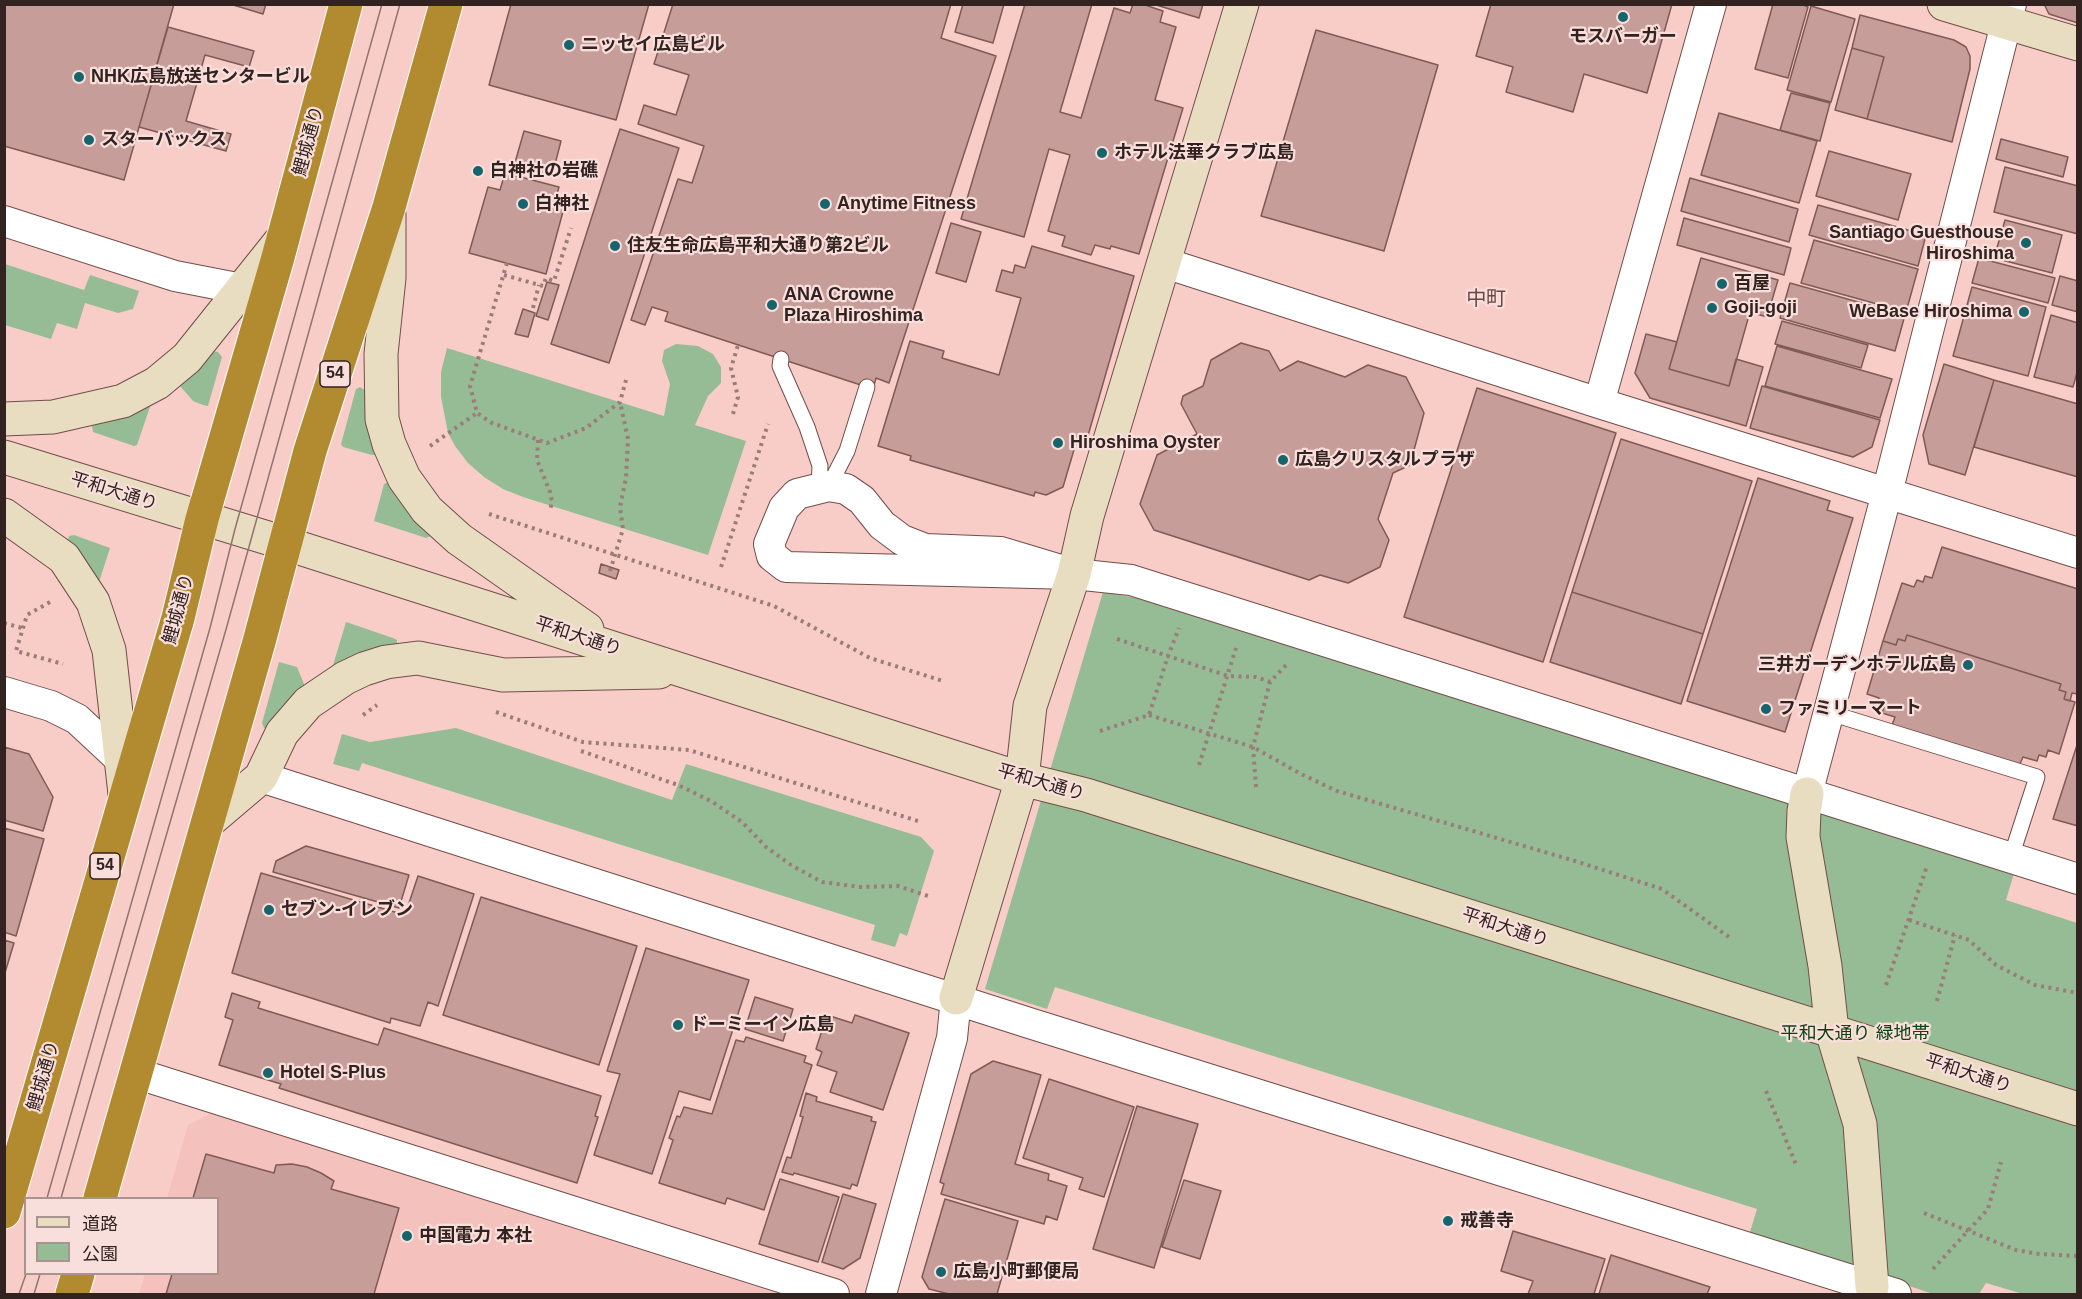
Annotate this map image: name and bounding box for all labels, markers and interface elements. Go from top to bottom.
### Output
marker: モスバーガー [1616,10,1630,24]
place label: モスバーガー [1569,26,1677,48]
place label: ニッセイ広島ビル [581,34,725,56]
marker: ニッセイ広島ビル [562,38,576,52]
place label: NHK広島放送センタービル [91,66,310,88]
marker: NHK広島放送センタービル [72,70,86,84]
street label: 鯉城通り [289,103,329,179]
place label: スターバックス [101,129,227,151]
marker: スターバックス [82,133,96,147]
place label: ホテル法華クラブ広島 [1114,142,1294,164]
marker: ホテル法華クラブ広島 [1095,146,1109,160]
place label: 白神社の岩礁 [490,160,598,182]
marker: 白神社の岩礁 [471,164,485,178]
place label: 白神社 [535,193,589,215]
place label: Anytime Fitness [837,193,976,215]
marker: 白神社 [516,197,530,211]
marker: Anytime Fitness [818,197,832,211]
place label: Santiago Guesthouse Hiroshima [1829,222,2014,264]
place label: 住友生命広島平和大通り第2ビル [627,235,889,257]
marker: Santiago Guesthouse Hiroshima [2019,236,2033,250]
marker: 住友生命広島平和大通り第2ビル [608,239,622,253]
place label: 百屋 [1734,273,1770,295]
marker: 百屋 [1715,277,1729,291]
place label: ANA Crowne Plaza Hiroshima [784,284,923,326]
district label: 中町 [1466,287,1506,311]
place label: Goji-goji [1724,297,1797,319]
marker: ANA Crowne Plaza Hiroshima [765,298,779,312]
marker: Goji-goji [1705,301,1719,315]
place label: WeBase Hiroshima [1849,301,2012,323]
marker: WeBase Hiroshima [2017,305,2031,319]
road number: 54 [320,361,350,387]
place label: Hiroshima Oyster [1070,432,1220,454]
marker: Hiroshima Oyster [1051,436,1065,450]
place label: 広島クリスタルプラザ [1295,449,1475,471]
marker: 広島クリスタルプラザ [1276,453,1290,467]
street label: 平和大通り [68,469,160,515]
street label: 鯉城通り [159,571,199,647]
street label: 平和大通り [532,613,624,661]
place label: 三井ガーデンホテル広島 [1758,654,1956,676]
marker: 三井ガーデンホテル広島 [1961,658,1975,672]
place label: ファミリーマート [1778,698,1922,720]
marker: ファミリーマート [1759,702,1773,716]
street label: 平和大通り [995,760,1087,806]
road number: 54 [90,853,120,879]
place label: セブン-イレブン [281,899,413,921]
marker: セブン-イレブン [262,903,276,917]
street label: 平和大通り [1459,904,1551,952]
place label: ドーミーイン広島 [690,1014,834,1036]
marker: ドーミーイン広島 [671,1018,685,1032]
park label: 平和大通り 緑地帯 [1780,1023,1930,1045]
street label: 鯉城通り [24,1038,64,1114]
street label: 平和大通り [1922,1050,2014,1098]
place label: Hotel S-Plus [280,1062,386,1084]
marker: Hotel S-Plus [261,1066,275,1080]
legend [24,1197,219,1275]
place label: 戒善寺 [1460,1210,1514,1232]
text: 道路 [82,1214,118,1234]
marker: 戒善寺 [1441,1214,1455,1228]
place label: 中国電力 本社 [419,1225,532,1247]
marker: 中国電力 本社 [400,1229,414,1243]
text: 公園 [82,1244,118,1264]
place label: 広島小町郵便局 [953,1261,1079,1283]
marker: 広島小町郵便局 [934,1265,948,1279]

